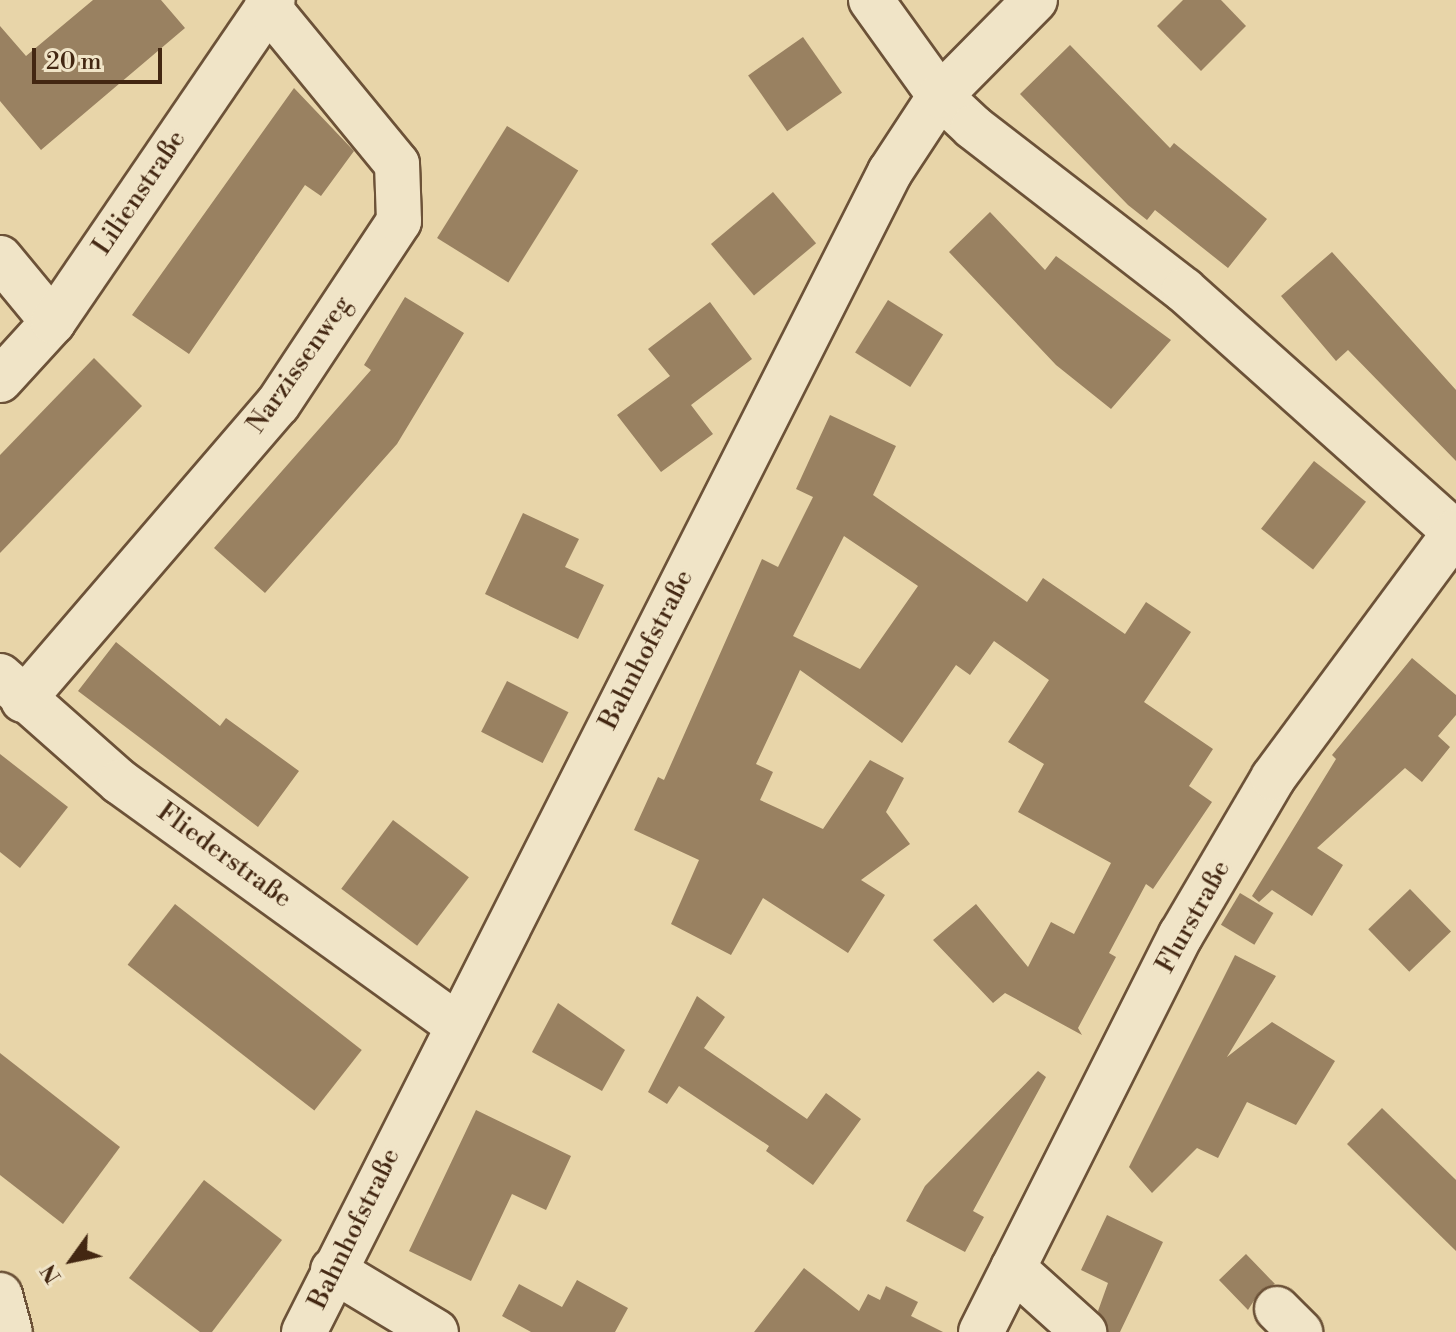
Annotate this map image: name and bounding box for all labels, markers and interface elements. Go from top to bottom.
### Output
scale bar [36,32,166,82]
text: 20 m [46,47,102,77]
street label: Lilienstraße [87,125,193,261]
street label: Narzissenweg [241,290,359,440]
street label: Bahnhofstraße [593,565,701,735]
street label: Fliederstraße [151,797,297,915]
street label: Flurstraße [1150,855,1238,979]
street label: Bahnhofstraße [303,1144,407,1314]
north arrow [32,1220,112,1300]
text: N [35,1259,68,1288]

